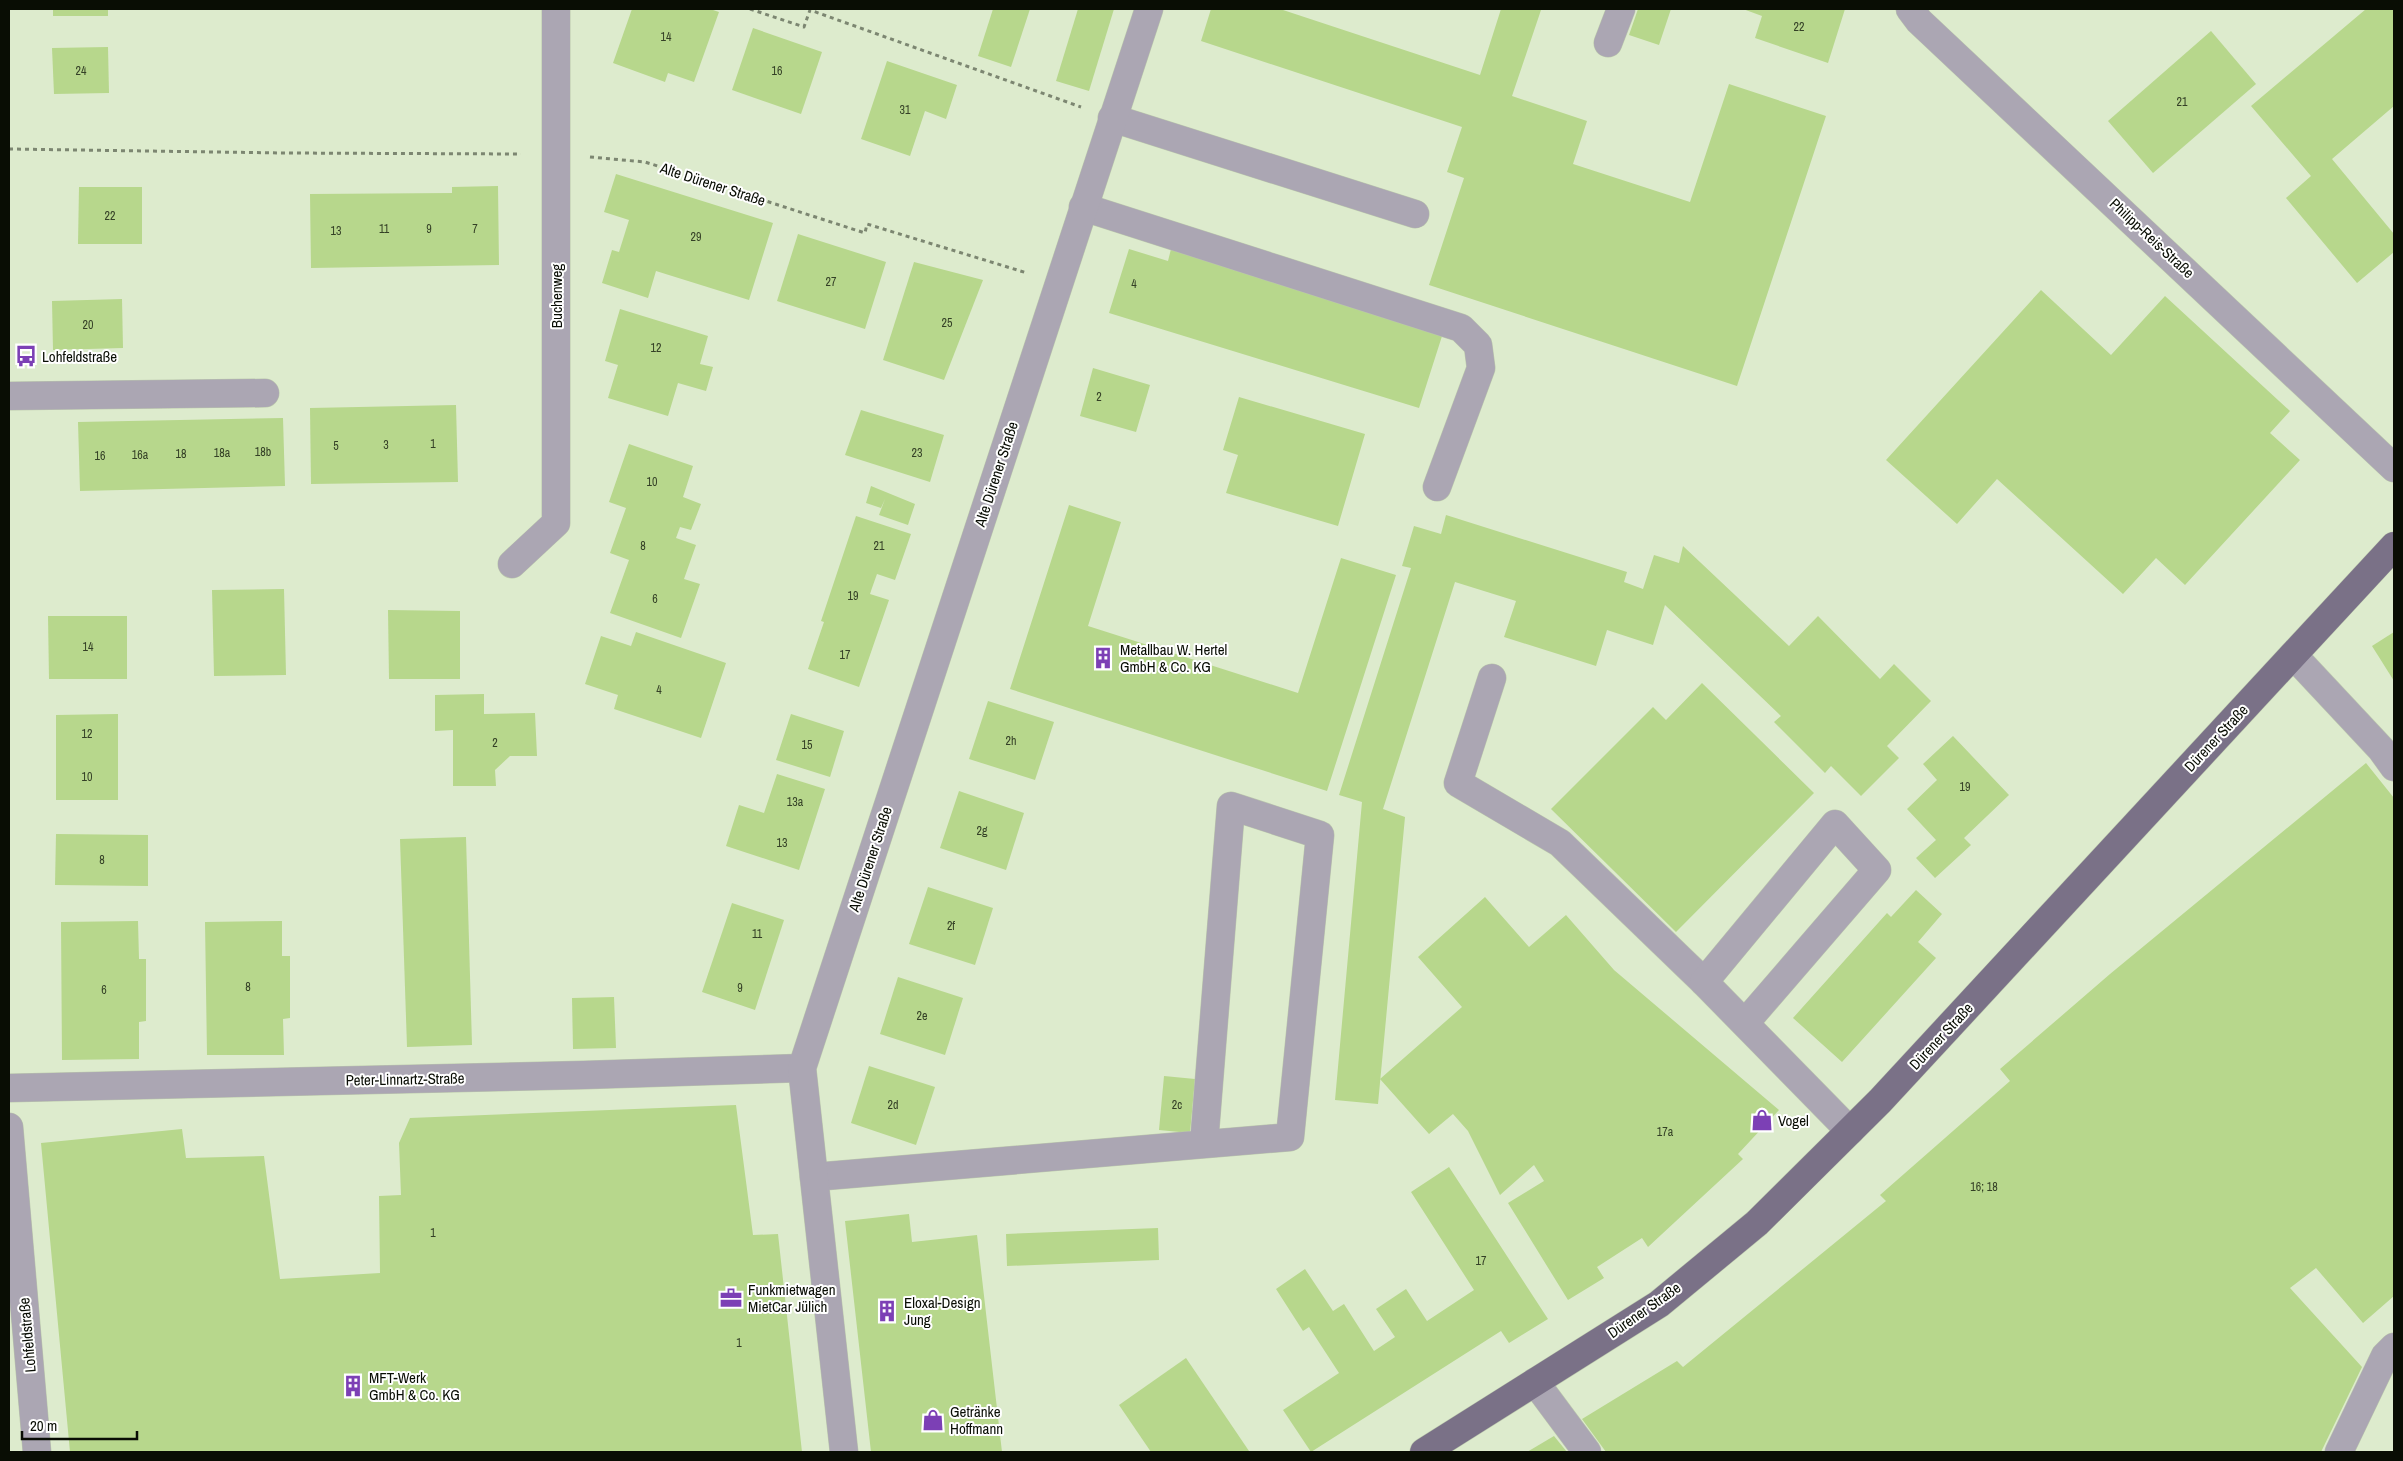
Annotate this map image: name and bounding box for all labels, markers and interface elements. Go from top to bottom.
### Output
house number: 22 [1794,19,1804,35]
house number: 14 [661,29,672,45]
house number: 24 [76,63,87,79]
house number: 16 [772,63,782,79]
house number: 21 [2177,94,2188,110]
house number: 31 [900,102,911,118]
street label: Alte Dürener Straße [657,157,768,211]
street label: Philipp-Reis-Straße [2105,193,2199,283]
house number: 22 [105,208,115,224]
house number: 11 [379,221,390,237]
house number: 9 [426,221,432,237]
house number: 7 [472,221,478,237]
house number: 13 [331,223,341,239]
house number: 29 [691,229,701,245]
street label: Buchenweg [546,264,567,328]
house number: 27 [826,274,837,290]
house number: 4 [1131,276,1137,292]
house number: 25 [942,315,953,331]
house number: 20 [83,317,93,333]
house number: 12 [651,340,661,356]
bus stop icon: Lohfeldstraße [13,343,39,369]
place label: Lohfeldstraße [42,346,117,367]
house number: 2 [1096,389,1102,405]
street label: Alte Dürener Straße [969,419,1023,530]
house number: 1 [430,436,436,452]
house number: 3 [383,437,389,453]
house number: 5 [333,438,339,454]
house number: 18b [255,444,271,460]
house number: 18a [214,445,231,461]
house number: 23 [912,445,922,461]
house number: 18 [176,446,186,462]
house number: 16a [132,447,149,463]
house number: 16 [95,448,105,464]
house number: 10 [647,474,657,490]
house number: 8 [640,538,646,554]
house number: 21 [874,538,885,554]
house number: 19 [848,588,858,604]
house number: 6 [652,591,658,607]
house number: 14 [83,639,94,655]
place label: Metallbau W. Hertel GmbH & Co. KG [1120,639,1227,677]
building icon: Metallbau W. Hertel GmbH & Co. KG [1090,645,1116,671]
house number: 17 [840,647,851,663]
house number: 4 [656,682,662,698]
street label: Dürener Straße [2179,700,2253,776]
house number: 12 [82,726,92,742]
house number: 2h [1006,733,1016,749]
house number: 2 [492,735,498,751]
house number: 15 [802,737,813,753]
house number: 10 [82,769,92,785]
house number: 19 [1960,779,1970,795]
house number: 13a [787,794,804,810]
street label: Alte Dürener Straße [843,804,897,915]
house number: 2g [977,823,988,839]
house number: 13 [777,835,787,851]
house number: 8 [99,852,105,868]
house number: 2f [947,918,955,934]
house number: 11 [752,926,763,942]
house number: 8 [245,979,251,995]
house number: 9 [737,980,743,996]
house number: 6 [101,982,107,998]
street label: Dürener Straße [1904,998,1978,1074]
house number: 2e [917,1008,927,1024]
street label: Peter-Linnartz-Straße [345,1067,465,1091]
house number: 2d [888,1097,898,1113]
house number: 2c [1172,1097,1182,1113]
shop icon: Vogel [1749,1107,1775,1133]
place label: Vogel [1778,1110,1809,1131]
house number: 17a [1657,1124,1674,1140]
house number: 16; 18 [1970,1179,1998,1195]
house number: 1 [430,1225,436,1241]
house number: 17 [1476,1253,1487,1269]
street label: Dürener Straße [1603,1277,1685,1343]
place label: Funkmietwagen MietCar Jülich [748,1279,836,1317]
office icon: Funkmietwagen MietCar Jülich [718,1285,744,1311]
place label: Eloxal-Design Jung [904,1292,981,1330]
street label: Lohfeldstraße [13,1296,41,1373]
building icon: Eloxal-Design Jung [874,1298,900,1324]
house number: 1 [736,1335,742,1351]
place label: MFT-Werk GmbH & Co. KG [369,1367,460,1405]
building icon: MFT-Werk GmbH & Co. KG [340,1373,366,1399]
place label: Getränke Hoffmann [950,1401,1003,1439]
shop icon: Getränke Hoffmann [920,1407,946,1433]
scale bar [22,1408,138,1440]
text: 20 m [30,1415,57,1436]

